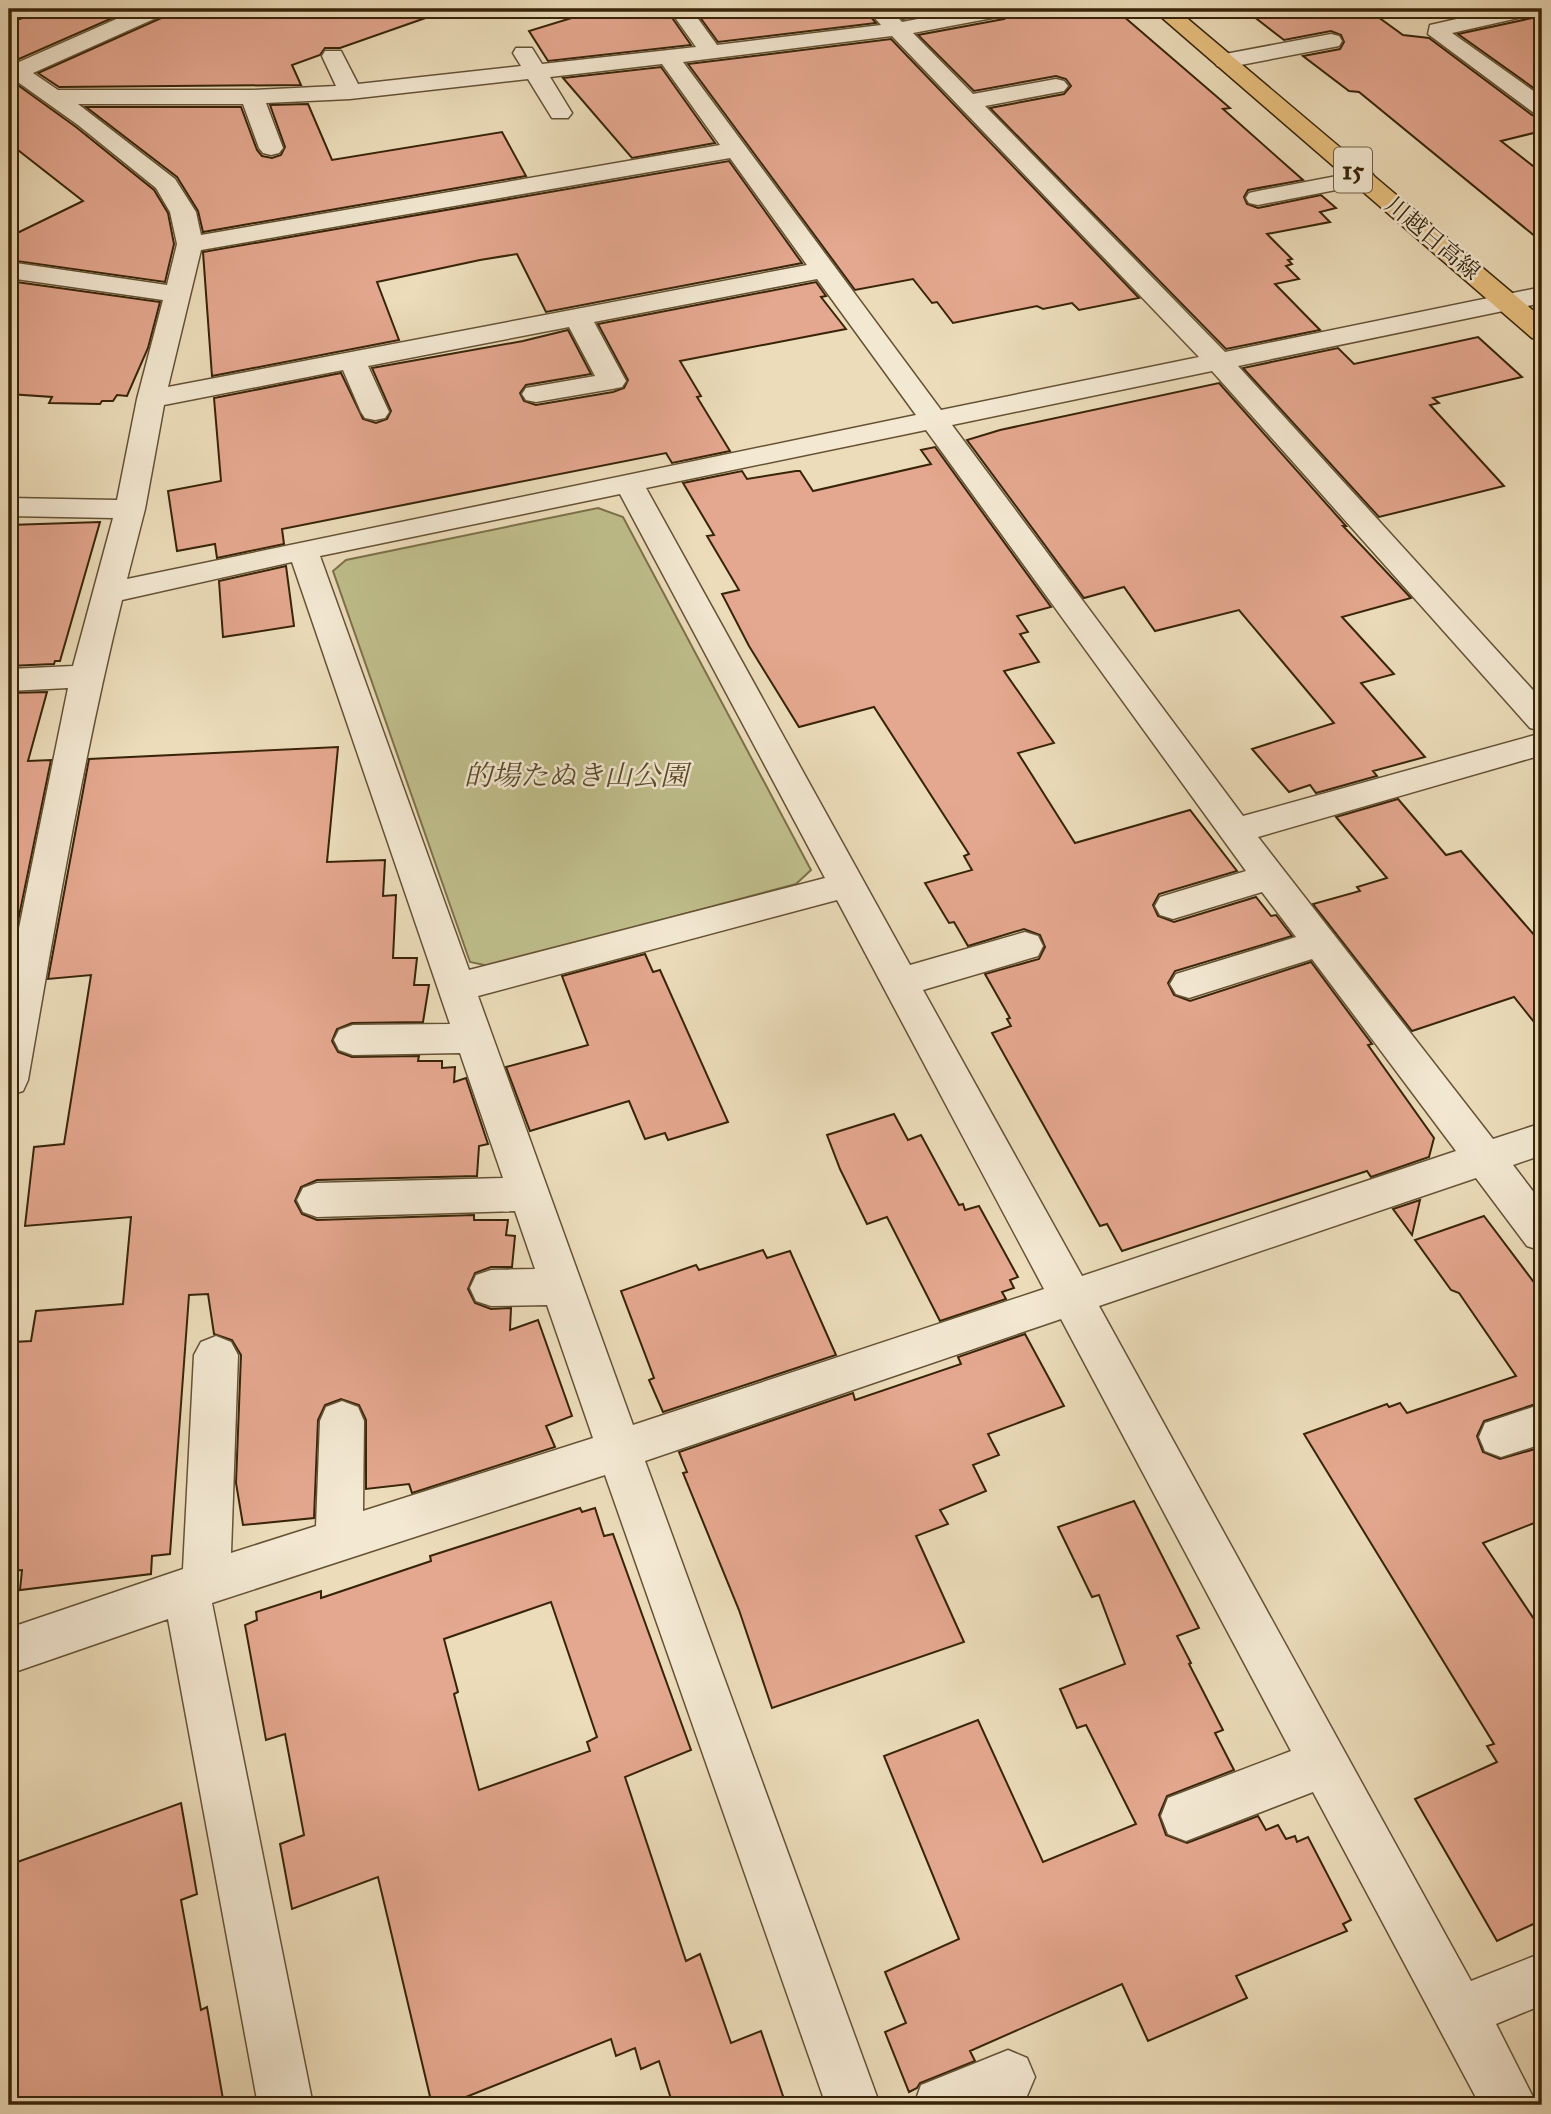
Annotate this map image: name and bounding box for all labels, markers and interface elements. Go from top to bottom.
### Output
road number: 15 [1334,148,1372,192]
street label: 川越日高線 [1380,190,1486,286]
park label: 的場たぬき山公園 [464,758,692,793]

